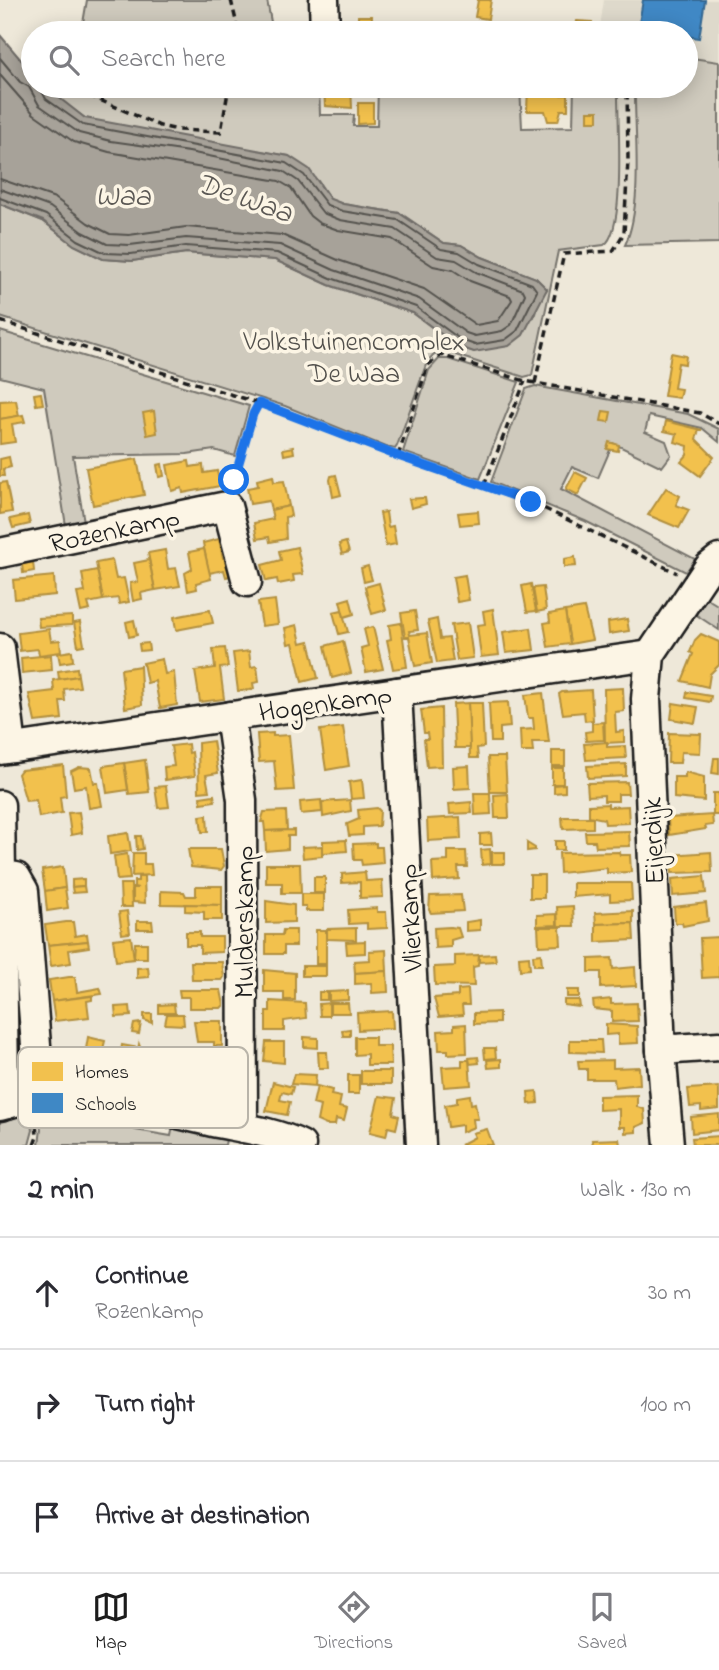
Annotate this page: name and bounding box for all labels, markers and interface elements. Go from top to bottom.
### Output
search box [21,21,698,98]
icon: search [45,41,83,79]
text: Search here [101,41,226,79]
water label: De Waa [190,163,299,237]
water label: Waa [95,176,152,220]
park label: Volkstuinencomplex De Waa [242,323,465,396]
route start [218,464,249,495]
route end [515,486,546,517]
street label: Rozenkamp [46,499,184,566]
street label: Hogenkamp [256,676,395,735]
street label: Eijerdijk [633,796,678,885]
street label: Mulderskamp [226,845,267,999]
street label: Vlierkamp [389,863,436,974]
legend [18,1047,248,1128]
text: Homes [75,1060,129,1087]
text: Schools [75,1092,137,1119]
text: 2 min [28,1169,94,1213]
text: Walk · 130 m [580,1174,691,1207]
text: Continue [95,1258,188,1296]
icon: ahead [28,1274,66,1312]
text: 30 m [648,1277,691,1310]
text: Rozenkamp [95,1296,204,1329]
icon: right [28,1386,66,1424]
text: Turn right [95,1386,195,1424]
text: 100 m [640,1389,691,1422]
icon: arrive [28,1498,66,1536]
text: Arrive at destination [95,1498,310,1536]
tab: Map [92,1588,130,1657]
tab: Directions [314,1588,393,1657]
tab: Saved [577,1588,627,1657]

